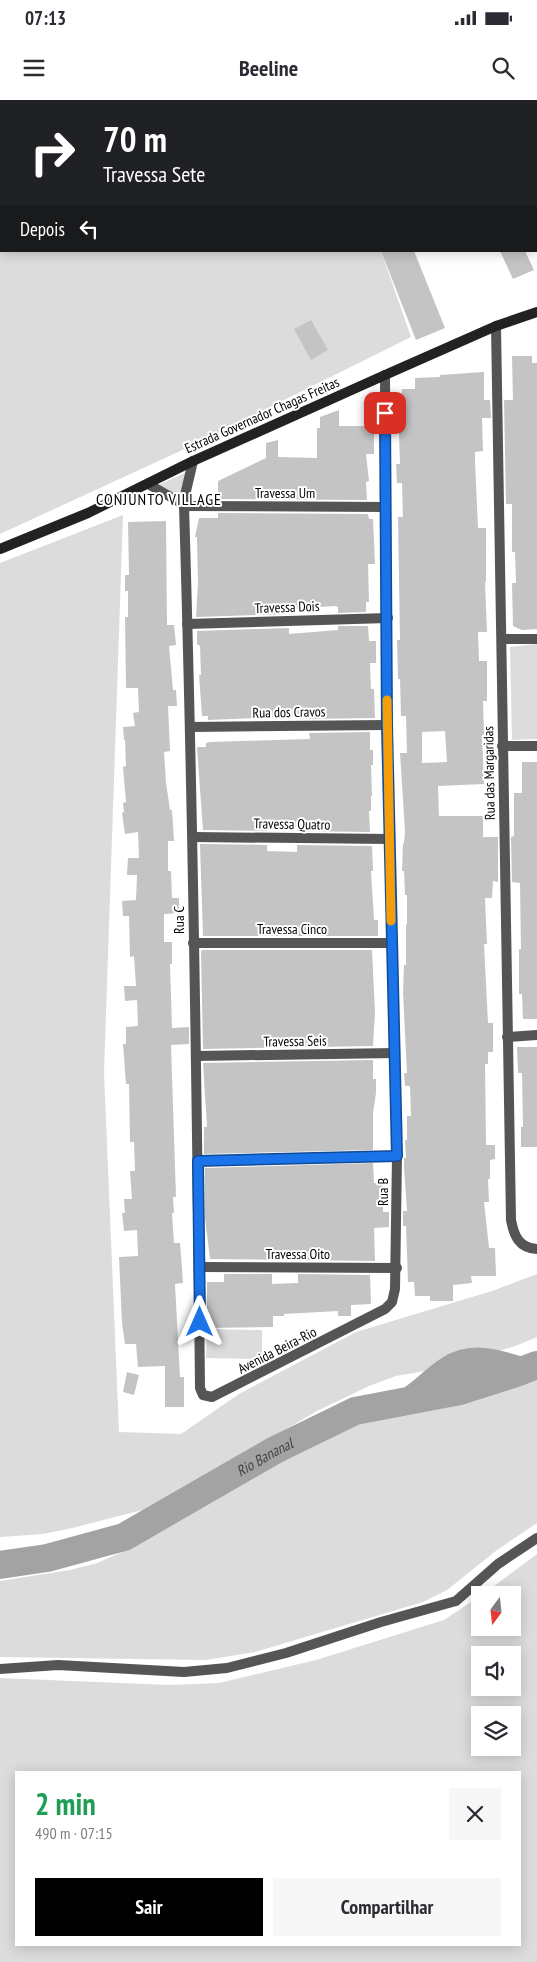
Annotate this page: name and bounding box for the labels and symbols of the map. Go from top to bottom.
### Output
street label: Estrada Governador Chagas Freitas [182,373,342,457]
pin [364,392,406,434]
street label: Travessa Um [255,484,315,502]
district label: CONJUNTO VILLAGE [96,489,222,509]
street label: Travessa Dois [254,597,320,617]
street label: Rua dos Cravos [252,702,326,722]
street label: Rua das Margaridas [479,726,499,820]
street label: Travessa Quatro [253,814,331,834]
street label: Rua C [170,906,188,934]
street label: Travessa Cinco [257,920,327,938]
street label: Travessa Seis [263,1031,327,1051]
street label: Rua B [374,1178,392,1206]
street label: Travessa Oito [266,1245,330,1263]
position arrow [173,1295,225,1347]
street label: Avenida Beira-Rio [235,1322,319,1378]
water label: Rio Bananal [232,1433,297,1480]
north arrow [471,1586,521,1636]

